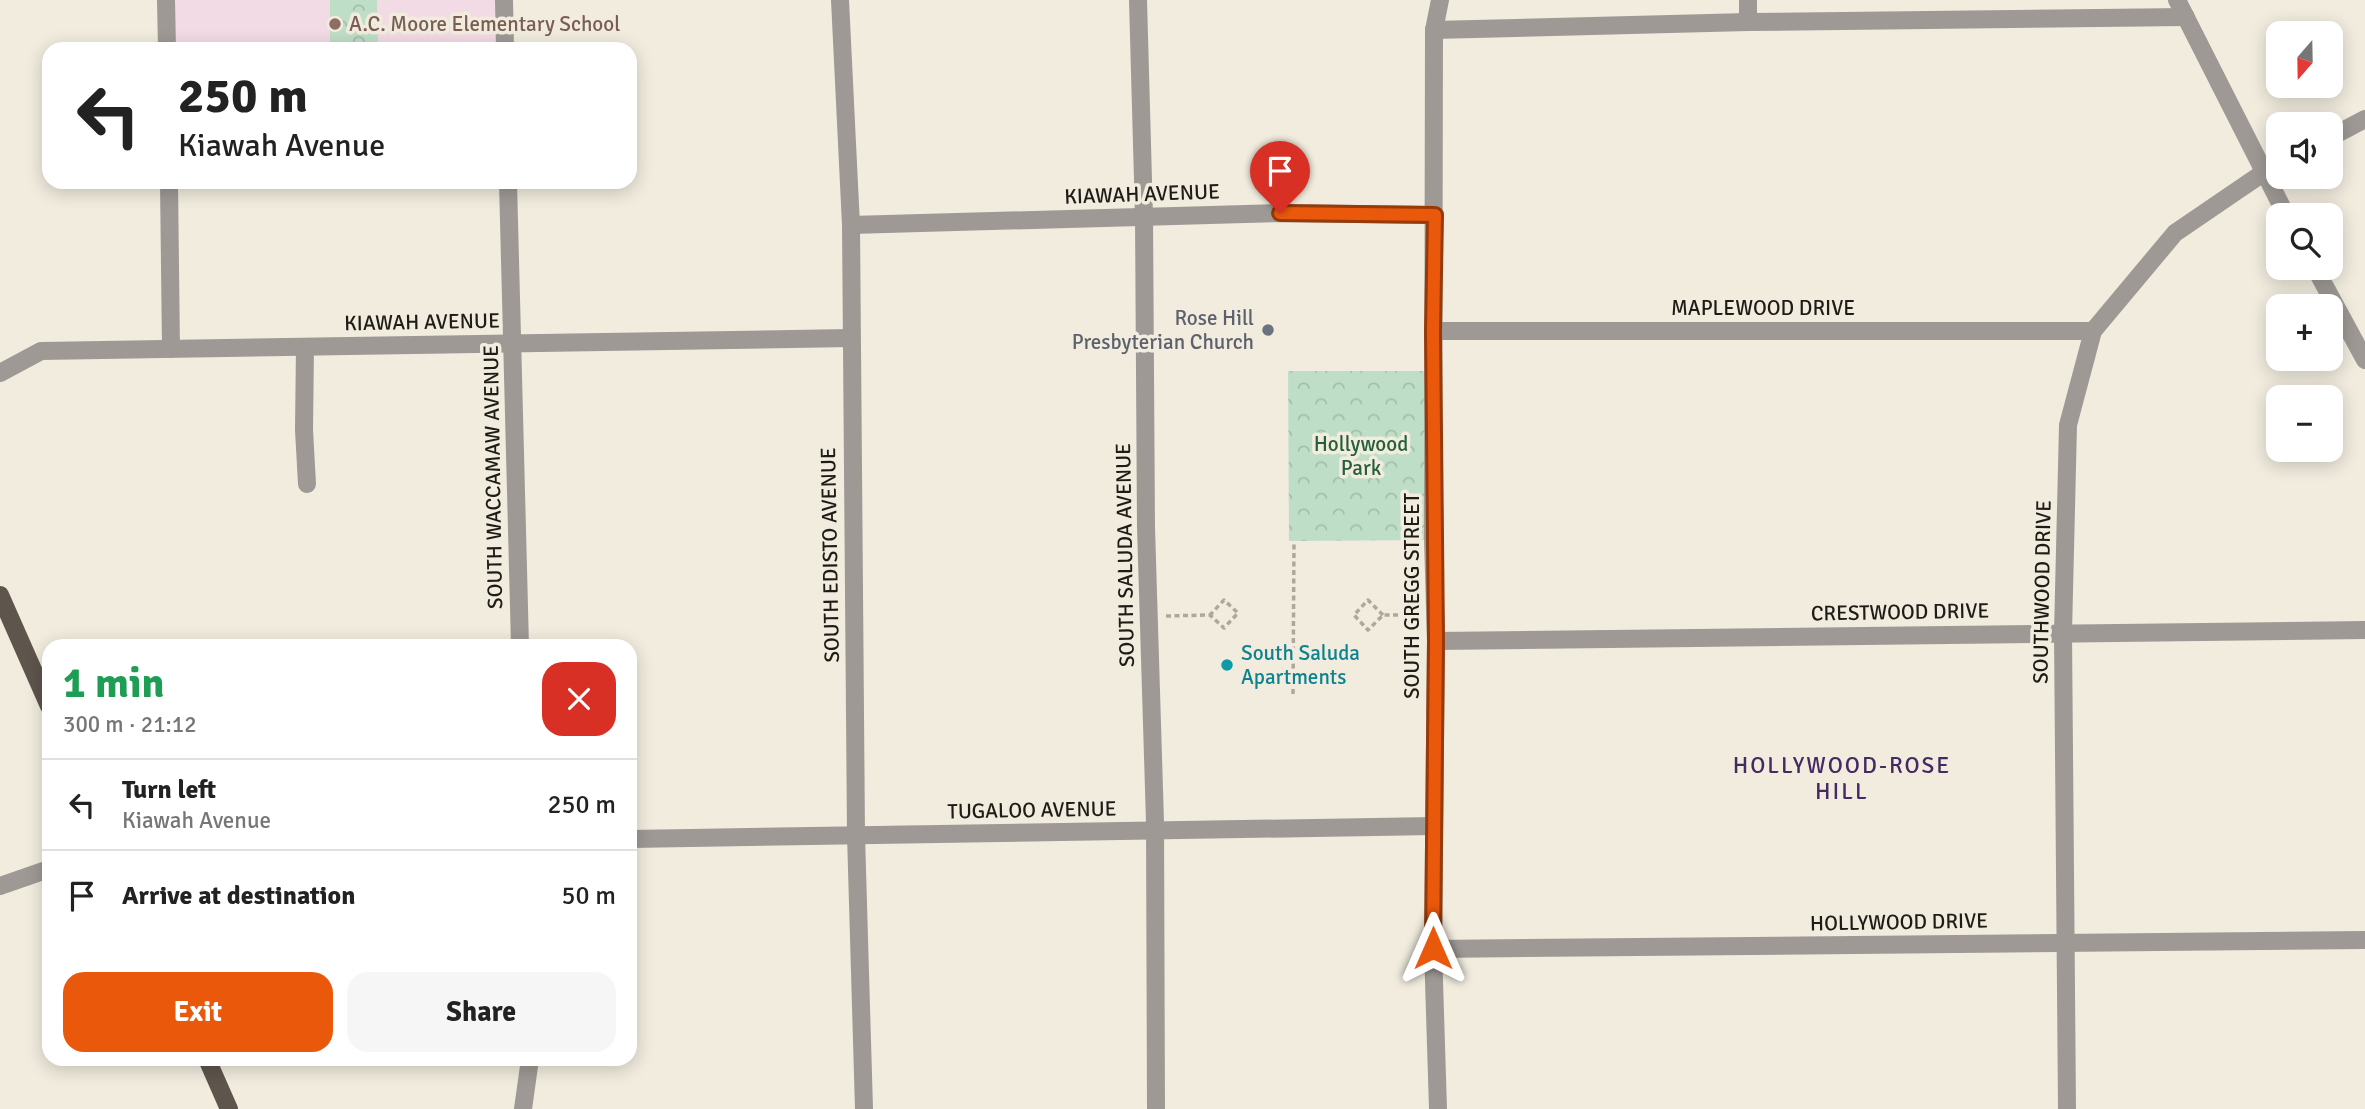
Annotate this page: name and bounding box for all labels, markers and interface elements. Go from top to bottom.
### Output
place label: A.C. Moore Elementary School [349,11,620,37]
marker: A.C. Moore Elementary School [327,16,343,32]
north arrow [2266,21,2343,98]
map controls [2266,21,2343,462]
text: 250 m [178,66,308,126]
icon: left [63,70,154,161]
button: sound [2266,112,2343,189]
text: Kiawah Avenue [178,126,385,165]
pin [1250,141,1310,213]
icon: arrive [1261,152,1299,190]
street label: KIAWAH AVENUE [1064,178,1220,210]
button: search [2266,203,2343,280]
button: + [2266,294,2343,371]
street label: MAPLEWOOD DRIVE [1671,295,1855,321]
place label: Rose Hill Presbyterian Church [1072,305,1254,355]
street label: KIAWAH AVENUE [344,308,500,336]
marker: Rose Hill Presbyterian Church [1260,322,1276,338]
street label: SOUTH WACCAMAW AVENUE [478,345,508,609]
button: − [2266,385,2343,462]
park label: Hollywood Park [1314,431,1408,481]
street label: SOUTH SALUDA AVENUE [1110,443,1140,667]
street label: SOUTH EDISTO AVENUE [815,447,845,663]
street label: SOUTH GREGG STREET [1399,492,1425,699]
street label: SOUTHWOOD DRIVE [2027,500,2057,684]
street label: CRESTWOOD DRIVE [1811,597,1989,627]
place label: South Saluda Apartments [1241,640,1360,690]
marker: South Saluda Apartments [1219,657,1235,673]
text: 1 min [63,658,164,709]
button: close [542,662,616,736]
text: 300 m · 21:12 [63,710,197,739]
district label: HOLLYWOOD-ROSE HILL [1733,751,1951,806]
text: Turn left [122,774,216,806]
icon: left [63,786,101,824]
text: 250 m [547,789,616,821]
street label: TUGALOO AVENUE [947,796,1117,824]
text: Kiawah Avenue [122,806,271,835]
icon: arrive [63,877,101,915]
text: Arrive at destination [122,880,355,912]
text: 50 m [561,880,616,912]
street label: HOLLYWOOD DRIVE [1810,907,1988,937]
position arrow [1396,911,1470,985]
button: Exit [63,972,333,1052]
button: Share [347,972,616,1052]

